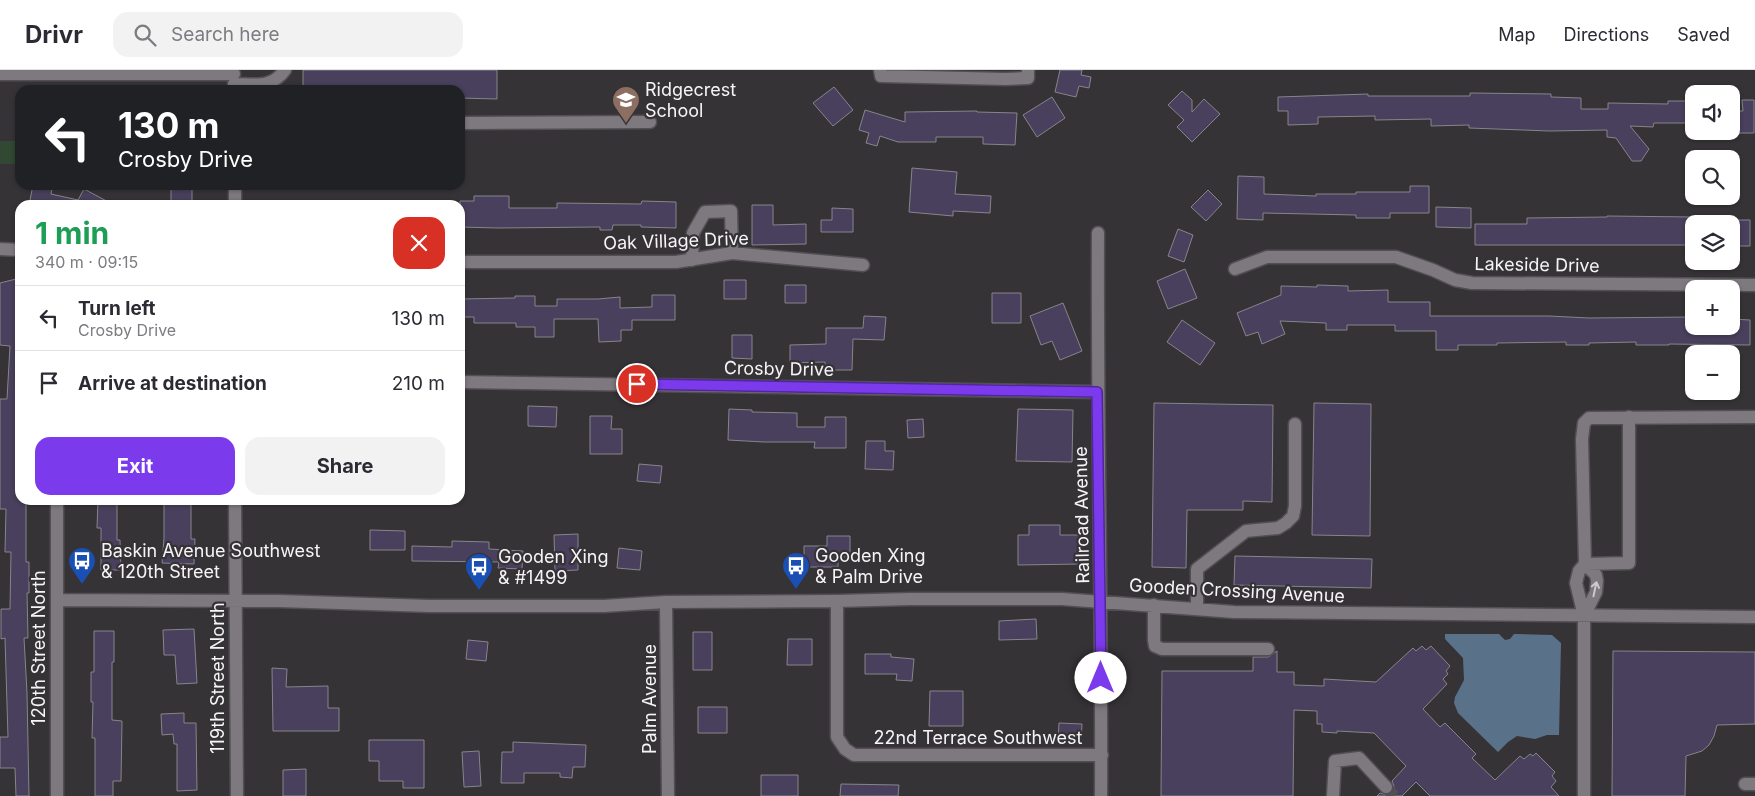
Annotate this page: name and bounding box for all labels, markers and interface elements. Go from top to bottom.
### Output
search box [113,12,463,57]
text: Drivr [25,20,83,49]
icon: search [131,21,159,49]
text: Search here [171,23,280,46]
text: Map [1498,24,1536,45]
text: Directions [1564,24,1649,45]
text: Saved [1677,24,1730,45]
place label: Ridgecrest School [645,79,736,121]
school or university icon: Ridgecrest School [611,85,641,124]
map controls [1685,85,1740,400]
button: sound [1685,85,1740,140]
text: 130 m [118,104,220,146]
icon: left [35,105,100,170]
text: Crosby Drive [118,146,253,172]
button: search [1685,150,1740,205]
text: 1 min [35,215,109,251]
button: layers [1685,215,1740,270]
button: close [393,217,445,269]
street label: Oak Village Drive [603,227,749,254]
text: 340 m · 09:15 [35,252,138,272]
street label: Lakeside Drive [1474,253,1600,276]
button: + [1685,280,1740,335]
text: Turn left [78,297,156,320]
icon: left [35,304,63,332]
text: 130 m [392,307,445,330]
text: Crosby Drive [78,320,176,340]
button: − [1685,345,1740,400]
street label: Crosby Drive [724,357,834,380]
pin [616,363,658,405]
icon: arrive [35,369,63,397]
icon: arrive [623,370,651,398]
text: Arrive at destination [78,372,267,395]
text: 210 m [392,372,445,395]
button: Exit [35,437,235,495]
button: Share [245,437,445,495]
street label: Railroad Avenue [1070,446,1093,584]
place label: Baskin Avenue Southwest & 120th Street [101,540,321,582]
place label: Gooden Xing & Palm Drive [815,545,926,587]
bus stop icon: Baskin Avenue Southwest & 120th Street [67,546,97,585]
place label: Gooden Xing & #1499 [498,546,609,588]
bus stop icon: Gooden Xing & Palm Drive [781,551,811,590]
bus stop icon: Gooden Xing & #1499 [464,552,494,591]
street label: 120th Street North [28,570,49,726]
street label: Gooden Crossing Avenue [1129,574,1345,607]
one-way arrow [1590,581,1600,597]
street label: 119th Street North [207,602,228,754]
street label: Palm Avenue [639,644,660,754]
position arrow [1074,651,1126,703]
street label: 22nd Terrace Southwest [874,727,1083,748]

